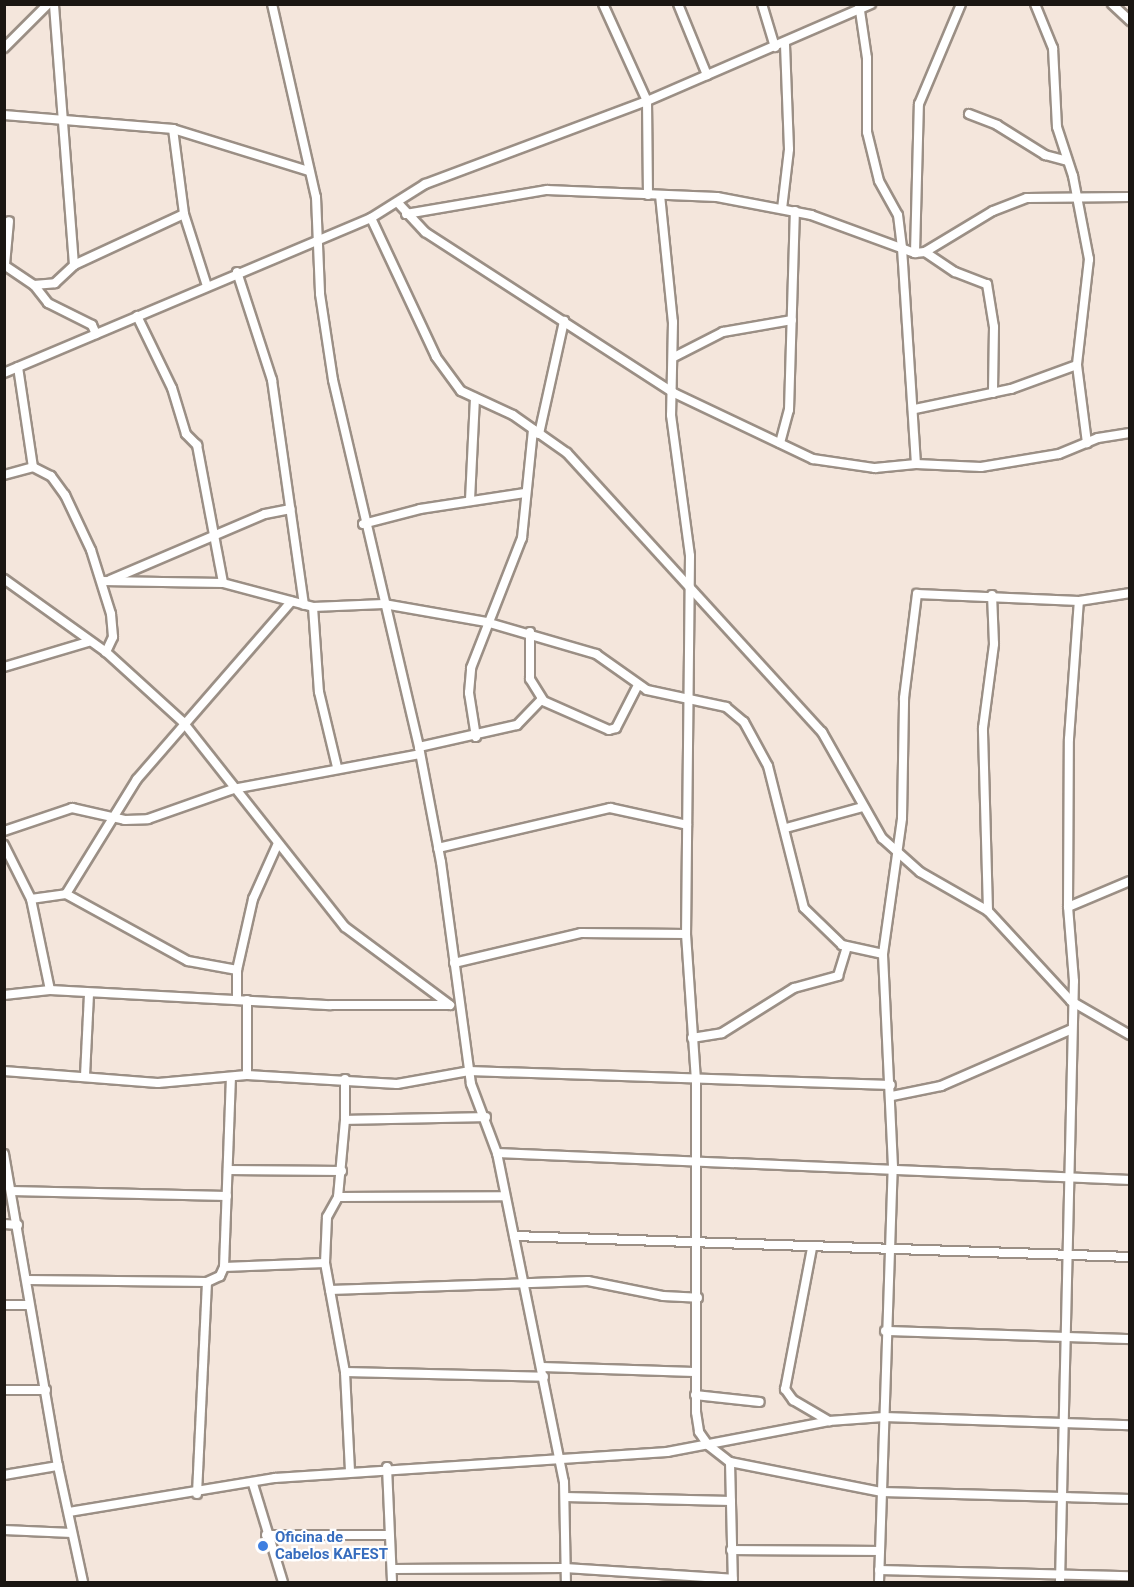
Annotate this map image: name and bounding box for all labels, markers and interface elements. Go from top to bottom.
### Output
place label: Oficina de Cabelos KAFEST [275,1528,388,1563]
marker: Oficina de Cabelos KAFEST [256,1539,270,1553]

